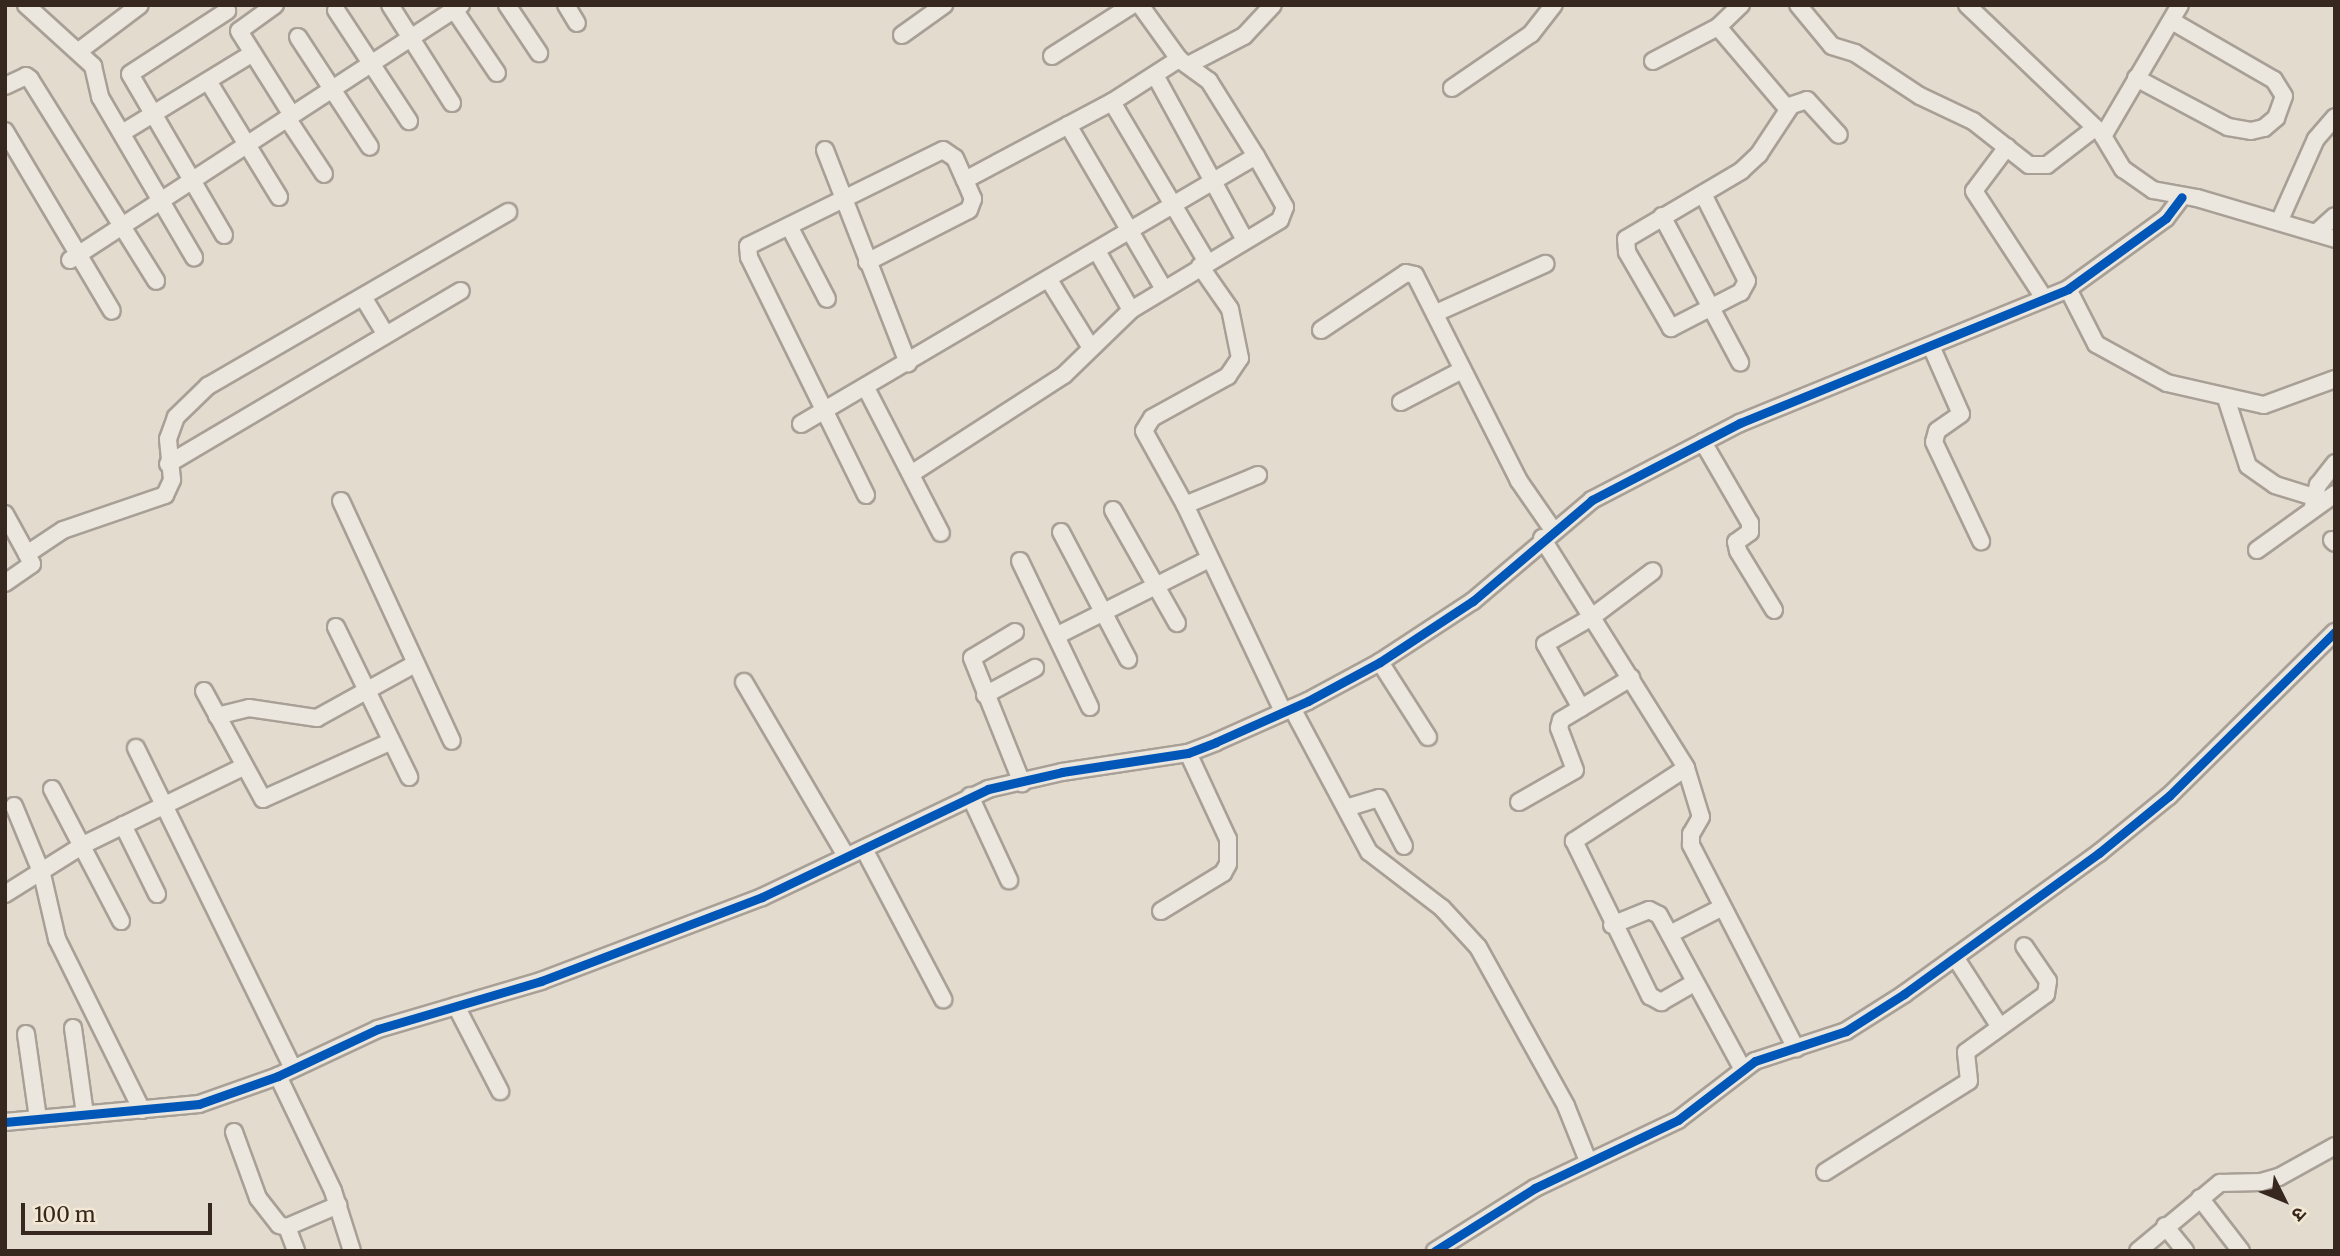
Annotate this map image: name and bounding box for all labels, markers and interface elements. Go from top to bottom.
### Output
north arrow [2249,1165,2319,1235]
scale bar [24,1190,215,1234]
text: 100 m [34,1201,96,1228]
text: उ [2287,1202,2312,1227]

